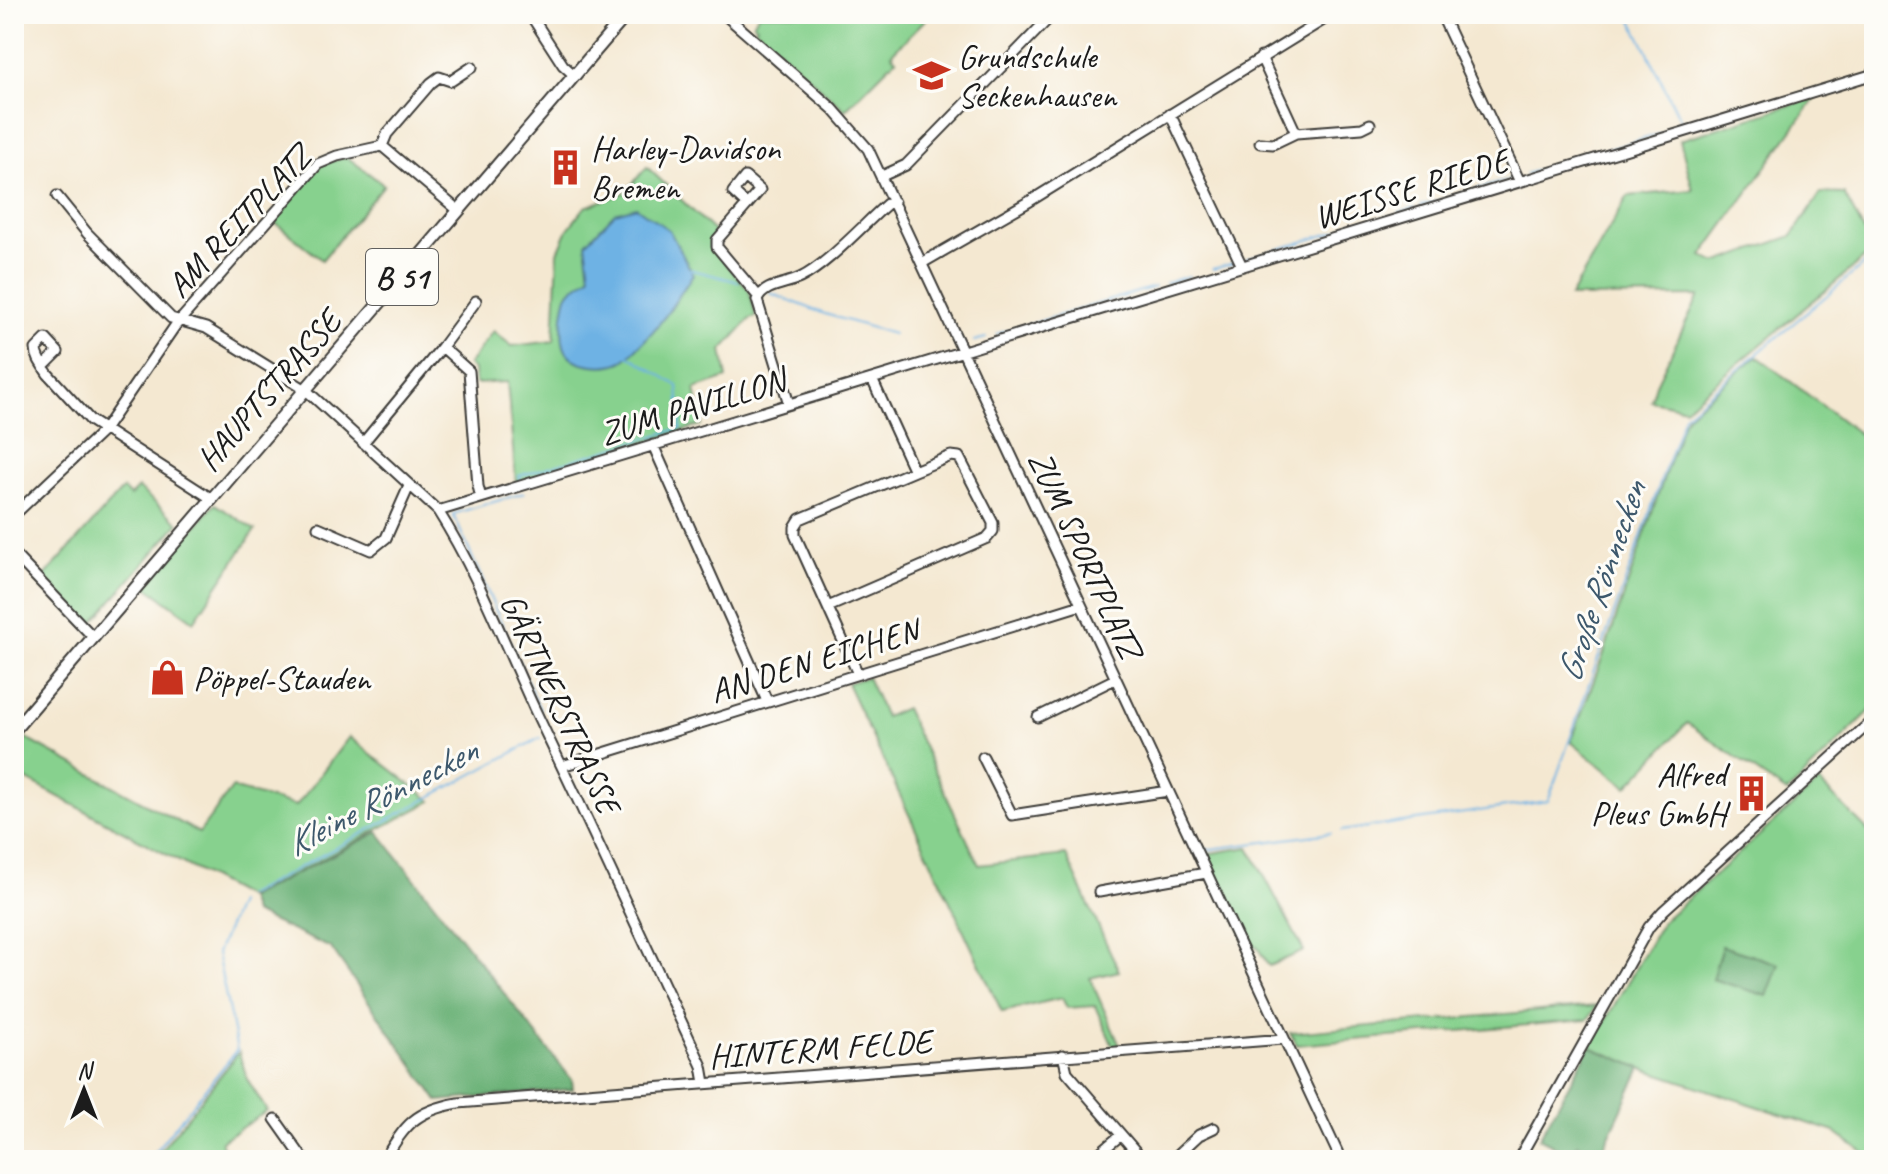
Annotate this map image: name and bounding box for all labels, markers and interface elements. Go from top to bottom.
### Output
place label: Grundschule Seckenhausen [958,35,1118,117]
school or university icon: Grundschule Seckenhausen [913,57,951,95]
place label: Harley-Davidson Bremen [591,127,782,209]
street label: AM REITPLATZ [157,132,323,306]
street label: WEISSE RIEDE [1309,137,1518,238]
building icon: Harley-Davidson Bremen [546,149,584,187]
road number: B 51 [366,249,438,305]
street label: HAUPTSTRASSE [187,298,353,480]
street label: ZUM PAVILLON [595,356,795,455]
street label: ZUM SPORTPLATZ [1019,444,1155,669]
water label: Große Rönnecken [1545,473,1658,687]
street label: GÄRTNERSTRASSE [491,586,632,824]
street label: AN DEN EICHEN [705,607,928,713]
place label: Pöppel-Stauden [193,657,372,700]
shop icon: Pöppel-Stauden [148,659,186,697]
water label: Kleine Rönnecken [278,726,487,866]
place label: Alfred Pleus GmbH [1591,753,1732,835]
building icon: Alfred Pleus GmbH [1733,775,1771,813]
street label: HINTERM FELDE [707,1019,937,1078]
north arrow [44,1050,124,1130]
text: N [77,1057,94,1085]

